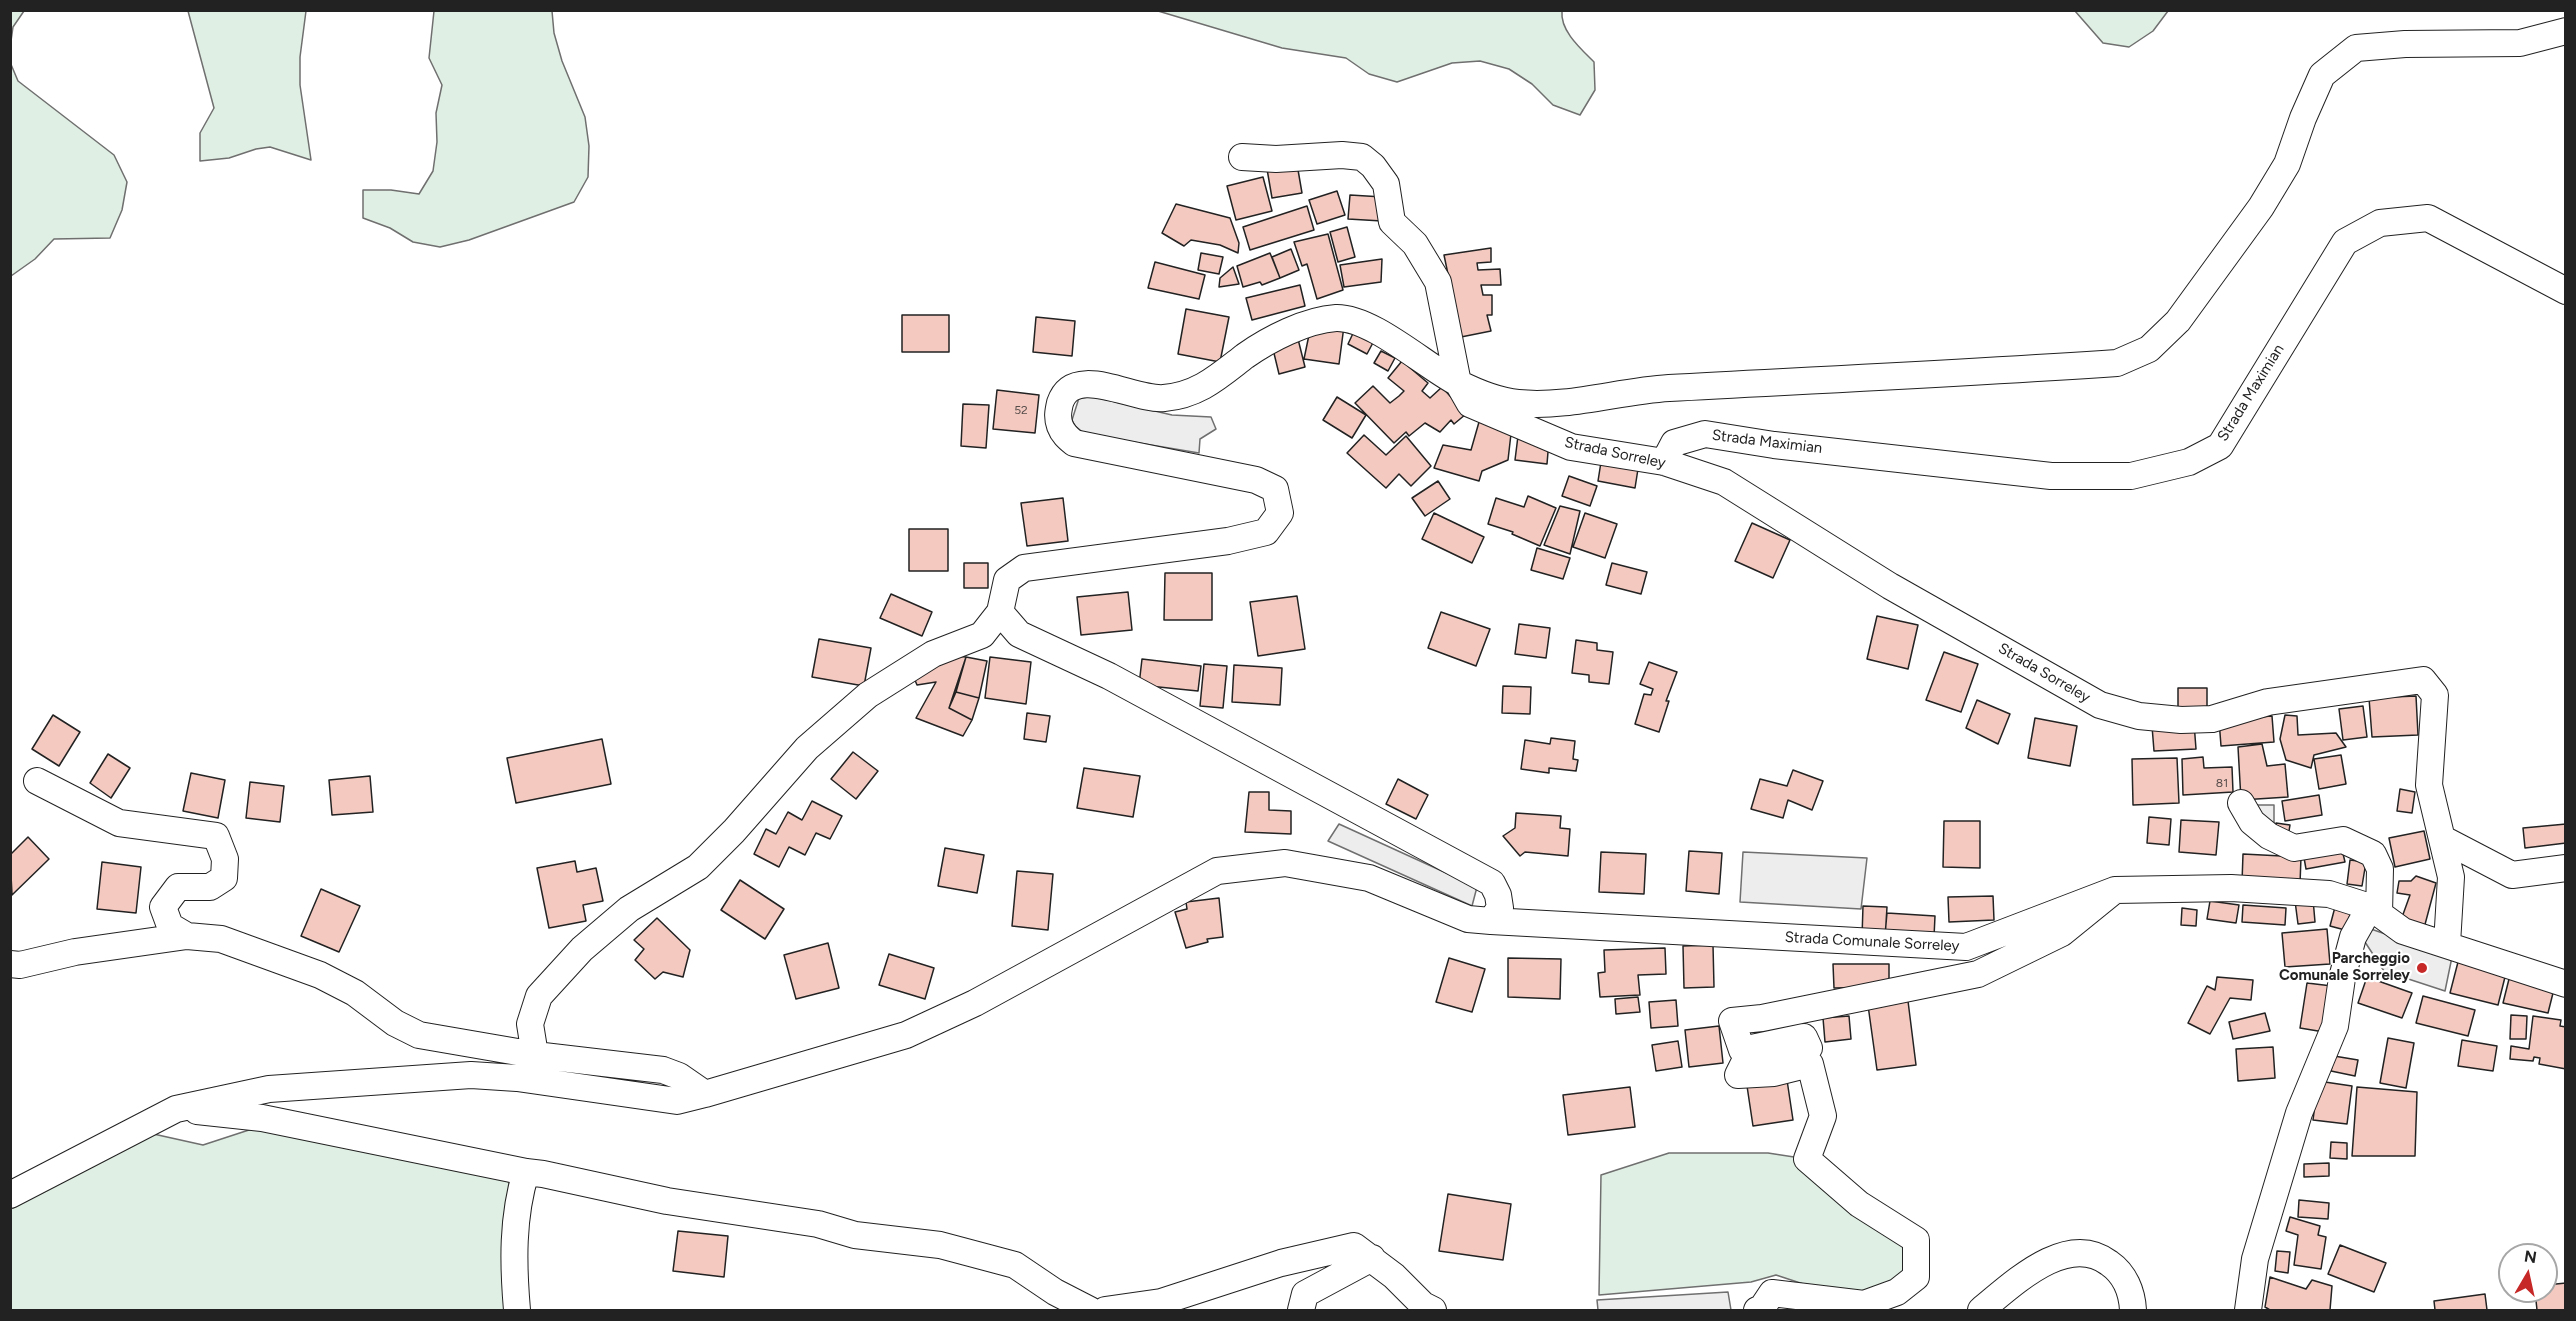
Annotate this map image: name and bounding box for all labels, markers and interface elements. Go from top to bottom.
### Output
street label: Strada Maximian [2214,341,2288,445]
house number: 52 [1014,403,1028,417]
street label: Strada Maximian [1711,426,1823,458]
street label: Strada Sorreley [1563,433,1667,473]
street label: Strada Sorreley [1995,639,2093,707]
house number: 81 [2216,776,2228,790]
street label: Strada Comunale Sorreley [1784,928,1960,956]
place label: Parcheggio Comunale Sorreley [2279,950,2410,985]
marker: Parcheggio Comunale Sorreley [2415,961,2429,975]
north arrow [2498,1243,2558,1303]
text: N [2523,1246,2538,1267]

